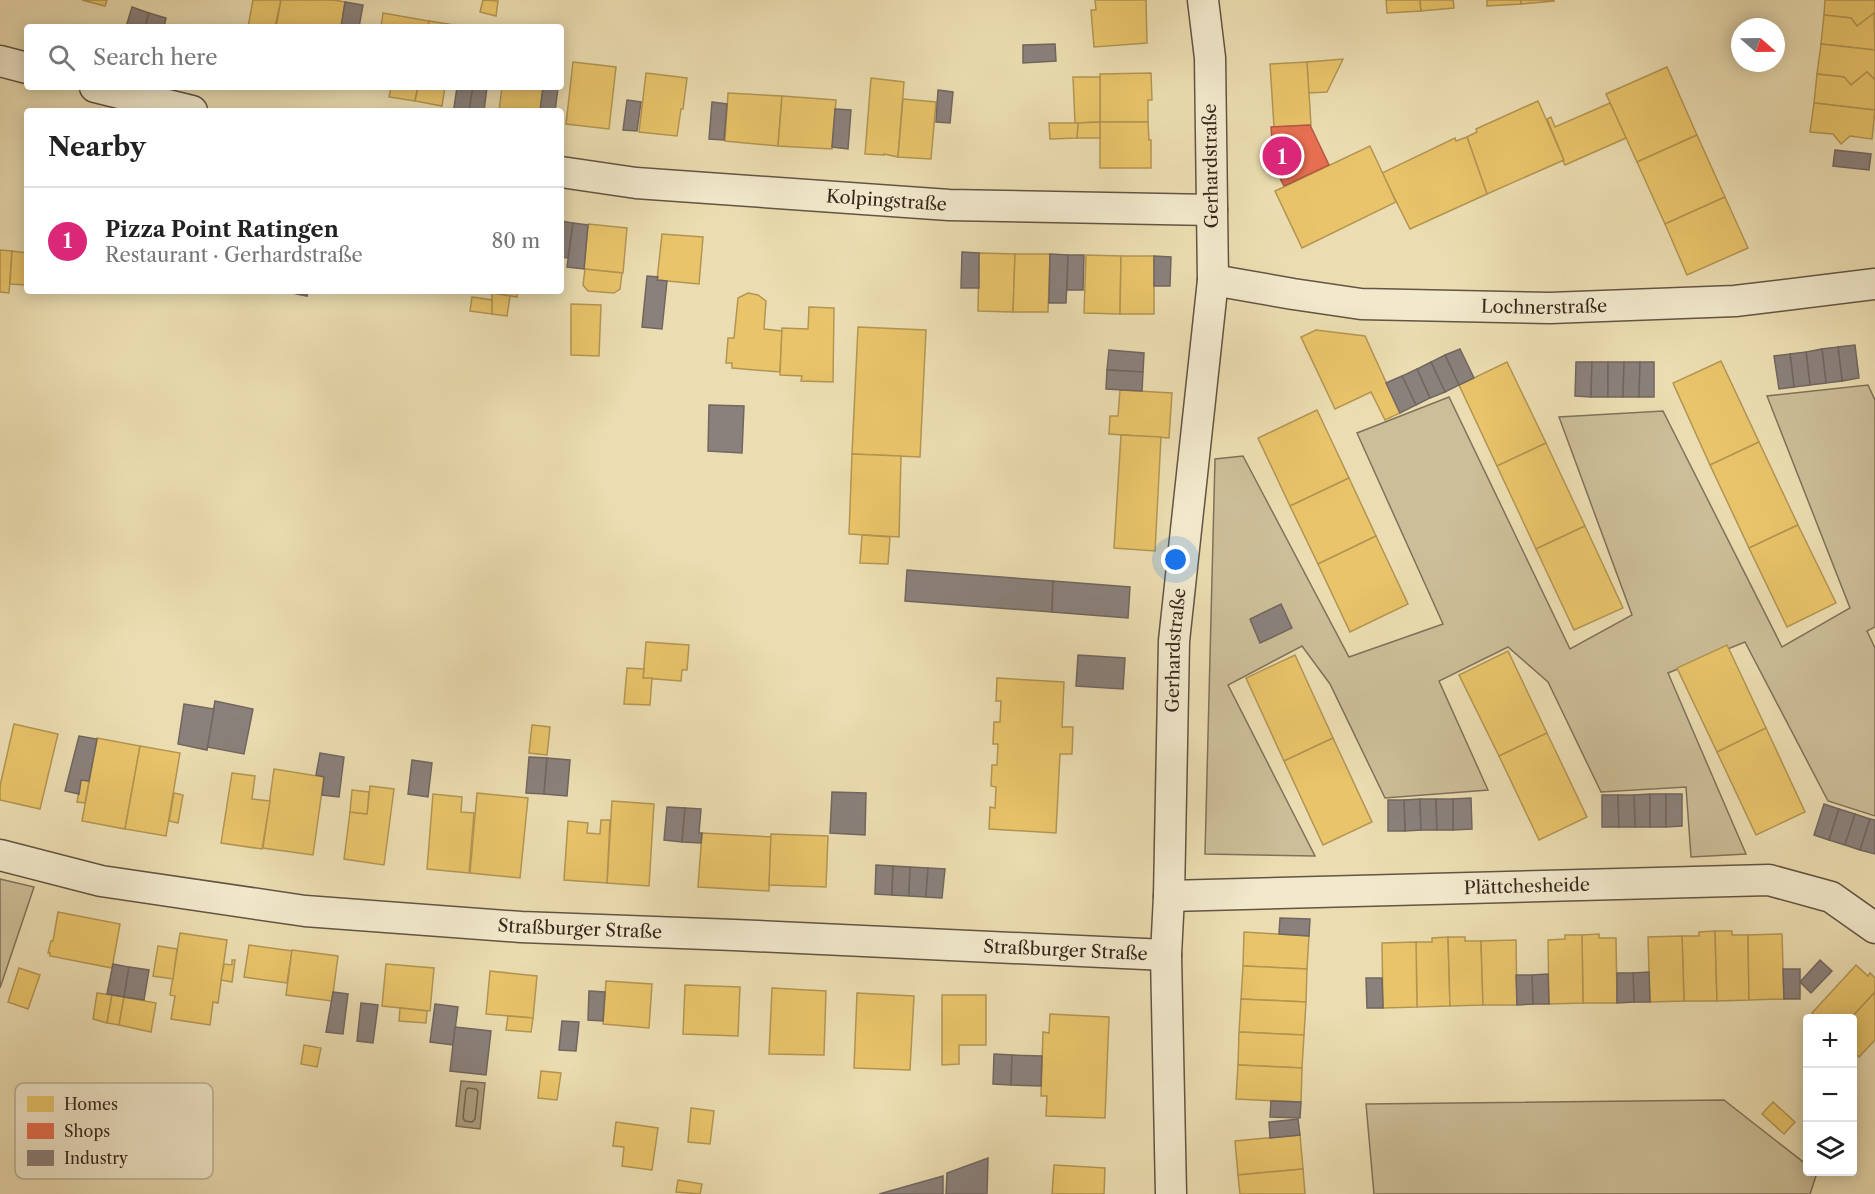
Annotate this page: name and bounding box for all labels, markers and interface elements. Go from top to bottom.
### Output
north arrow [1731,18,1785,72]
search box [24,24,564,90]
icon: search [45,41,78,74]
text: Search here [93,44,218,71]
street label: Gerhardstraße [1199,103,1223,229]
text: Nearby [48,131,146,163]
pin: 1 [1262,134,1302,178]
street label: Kolpingstraße [826,185,948,216]
text: Pizza Point Ratingen [105,216,339,243]
text: 1 [63,229,72,253]
text: 80 m [492,229,540,253]
text: Restaurant · Gerhardstraße [105,243,363,267]
street label: Lochnerstraße [1481,295,1608,319]
your location [1161,545,1190,574]
street label: Gerhardstraße [1162,587,1191,713]
street label: Plättchesheide [1464,874,1590,899]
street label: Straßburger Straße [497,914,662,943]
street label: Straßburger Straße [983,936,1148,965]
map controls [1803,1014,1857,1176]
button: + [1803,1014,1857,1068]
button: − [1803,1068,1857,1122]
legend [15,1083,213,1179]
text: Homes [64,1094,118,1114]
text: Shops [64,1121,110,1141]
button: layers [1803,1122,1857,1176]
text: Industry [64,1148,129,1168]

